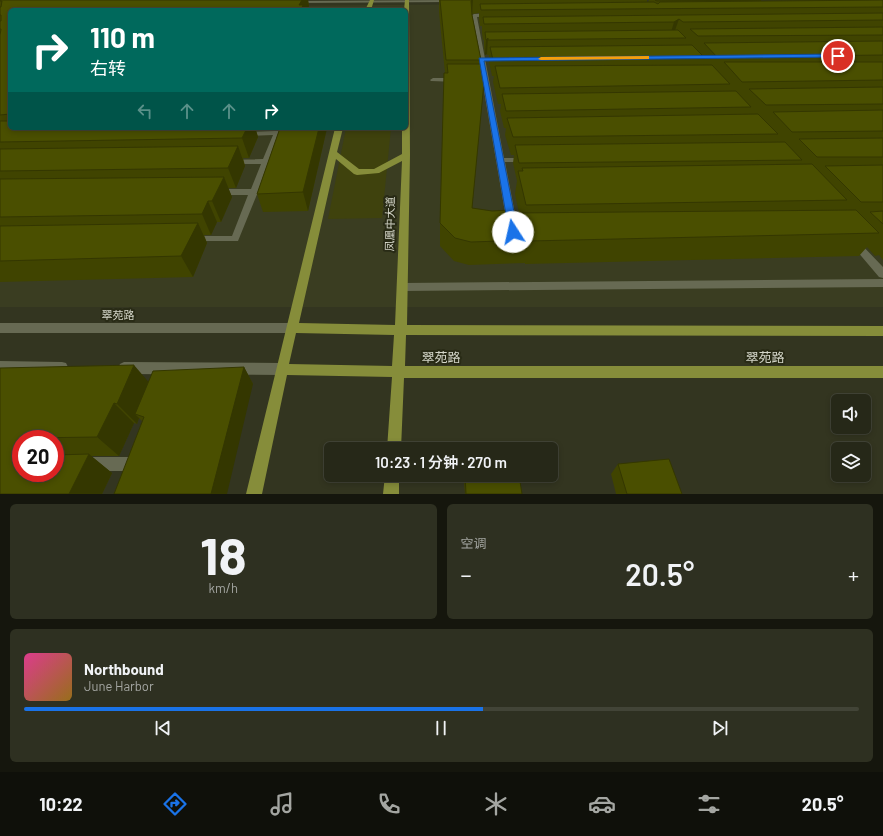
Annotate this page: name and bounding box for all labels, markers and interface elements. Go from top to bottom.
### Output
text: 110 m [90,20,155,54]
icon: right [24,24,76,76]
pin [821,39,855,73]
icon: arrive [827,45,849,67]
text: 右转 [90,57,126,79]
icon: left [134,100,156,122]
icon: ahead [176,100,198,122]
icon: ahead [218,100,240,122]
icon: right [260,100,282,122]
street label: 凤凰中大道 [383,196,396,252]
position arrow [492,211,534,253]
street label: 翠苑路 [102,308,135,321]
street label: 翠苑路 [421,349,461,365]
street label: 翠苑路 [745,349,785,365]
map controls [831,394,871,482]
button: sound [831,394,871,434]
speed limit sign: 20 [12,430,64,482]
button: layers [831,442,871,482]
text: 10:23 · 1 分钟 · 270 m [375,453,507,471]
text: 18 [200,523,247,585]
text: 空调 [461,535,487,551]
text: 20.5° [625,556,694,592]
text: − [461,561,472,587]
text: + [848,561,859,587]
text: km/h [209,580,238,596]
text: Northbound [84,660,164,678]
text: June Harbor [84,678,154,694]
icon: previous [152,717,174,739]
icon: pause [430,717,452,739]
icon: next [709,717,731,739]
icon: directions [161,790,189,818]
icon: music [268,790,296,818]
icon: phone [375,790,403,818]
icon: climate [482,790,510,818]
icon: car [588,790,616,818]
icon: filters [695,790,723,818]
text: 10:22 [39,793,83,815]
text: 20.5° [802,793,844,815]

